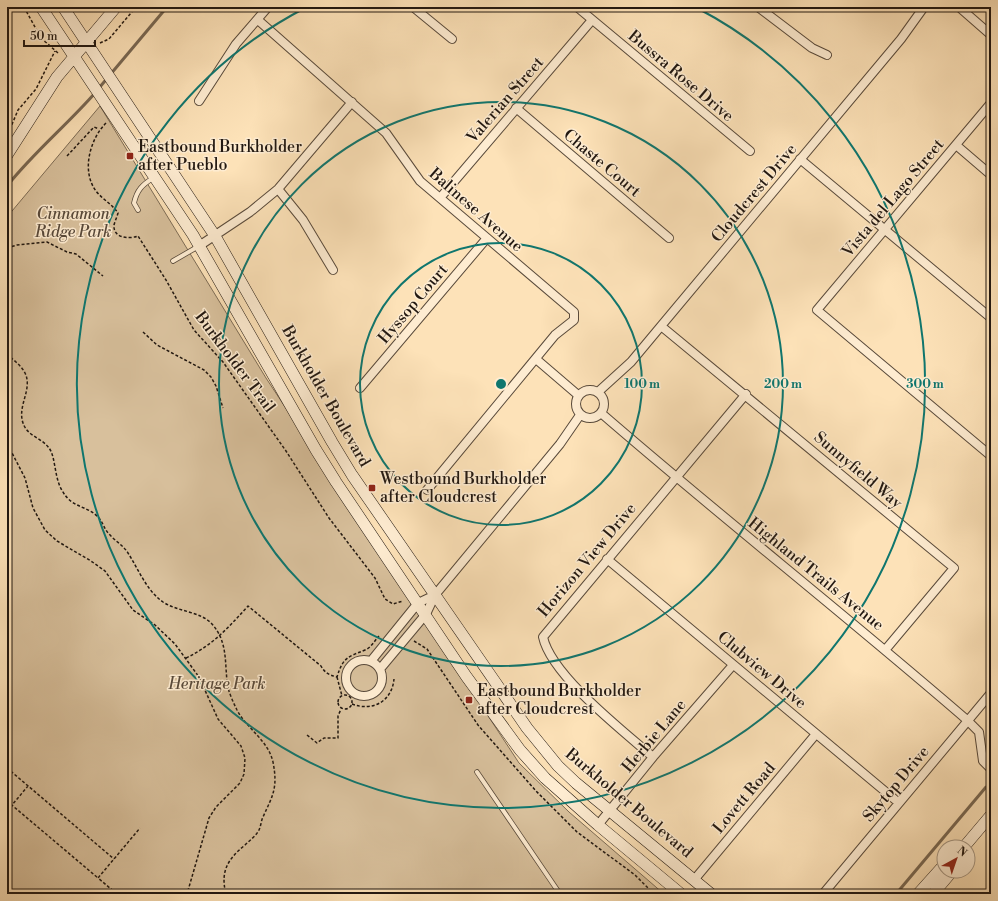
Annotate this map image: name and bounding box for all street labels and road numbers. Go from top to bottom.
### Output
street label: Bussra Rose Drive [623,25,738,126]
street label: Valerian Street [461,52,548,148]
street label: Chaste Court [559,125,645,201]
street label: Vista del Lago Street [837,135,948,262]
street label: Cloudcrest Drive [707,140,801,246]
street label: Balinese Avenue [424,163,527,256]
street label: Hyssop Court [374,260,452,348]
street label: Burkholder Trail [190,307,280,417]
street label: Burkholder Boulevard [277,321,375,470]
street label: Sunnyfield Way [810,427,906,513]
street label: Horizon View Drive [533,499,641,621]
street label: Highland Trails Avenue [744,513,888,635]
street label: Clubview Drive [713,627,811,713]
street label: Herbie Lane [617,695,691,777]
street label: Skytop Drive [858,742,934,826]
street label: Burkholder Boulevard [560,743,697,862]
street label: Lovett Road [708,758,780,838]

